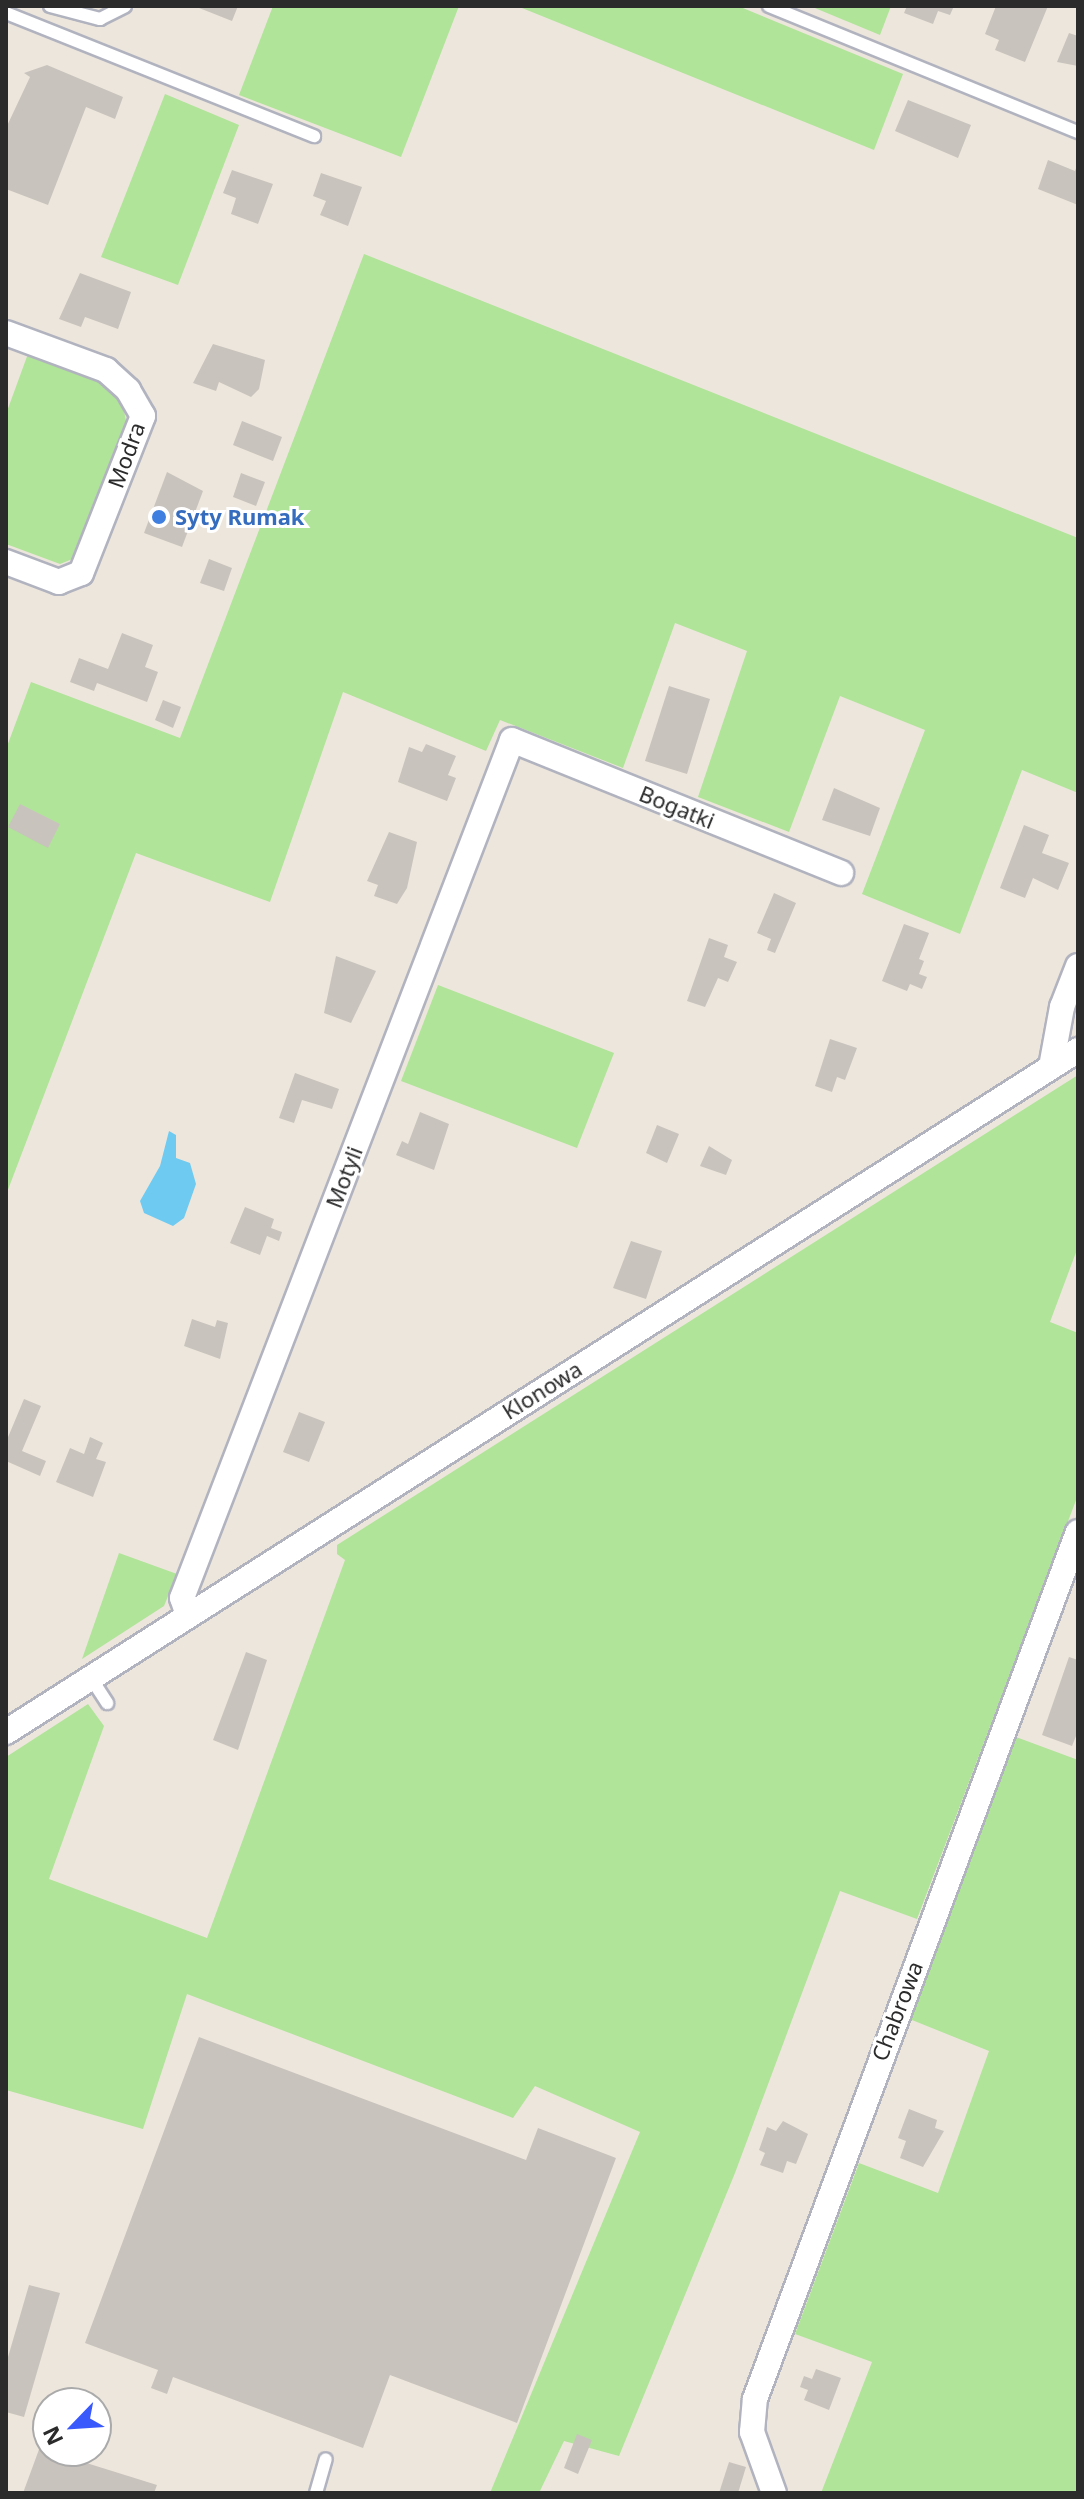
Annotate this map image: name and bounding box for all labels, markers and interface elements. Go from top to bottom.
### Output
street label: Modra [102,419,150,491]
place label: Syty Rumak [175,504,305,530]
marker: Syty Rumak [150,508,168,526]
street label: Bogatki [636,780,718,834]
street label: Motyli [320,1142,368,1212]
street label: Klonowa [497,1355,587,1425]
street label: Chabrowa [866,1957,928,2065]
north arrow [32,2387,112,2467]
text: N [35,2422,69,2451]

